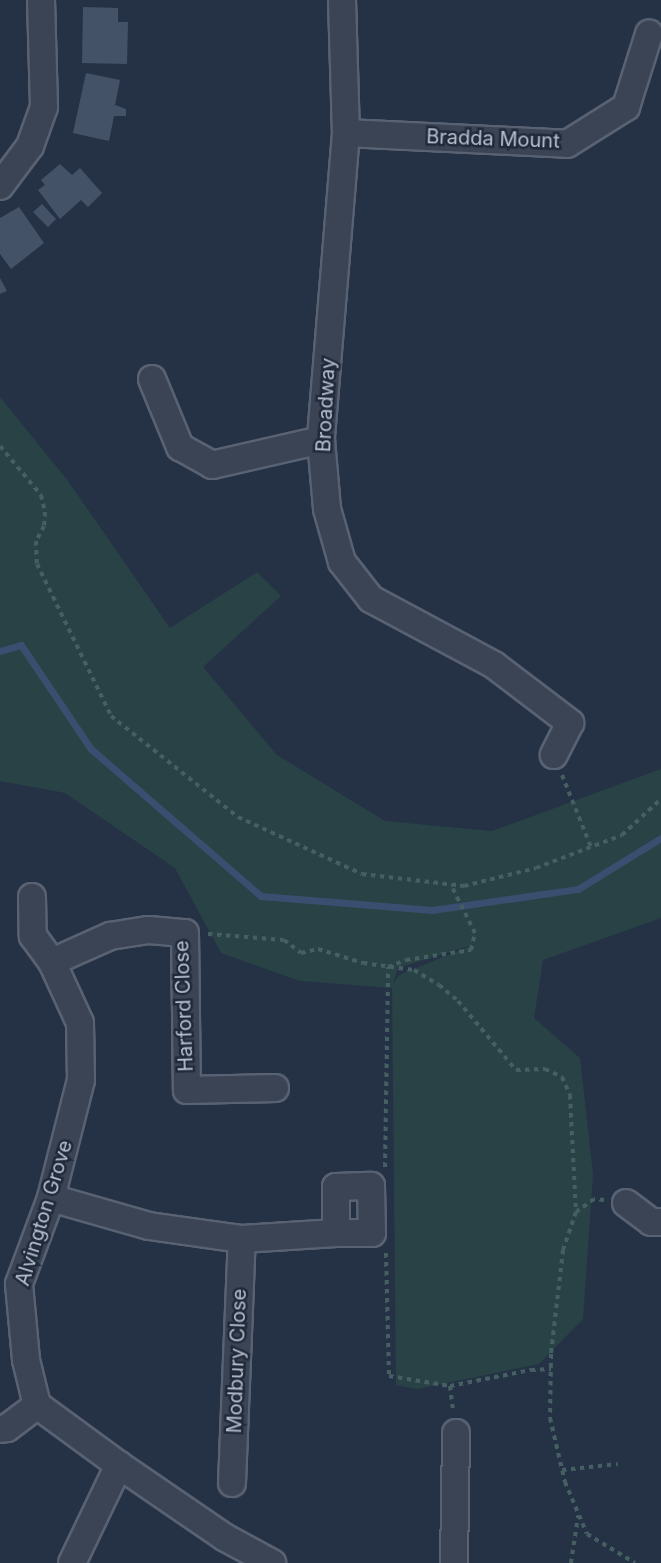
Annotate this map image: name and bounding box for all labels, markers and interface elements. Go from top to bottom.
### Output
street label: Bradda Mount [426,125,560,153]
street label: Broadway [312,357,340,453]
street label: Harford Close [170,940,198,1072]
street label: Alvington Grove [10,1137,78,1289]
street label: Modbury Close [222,1288,252,1434]

